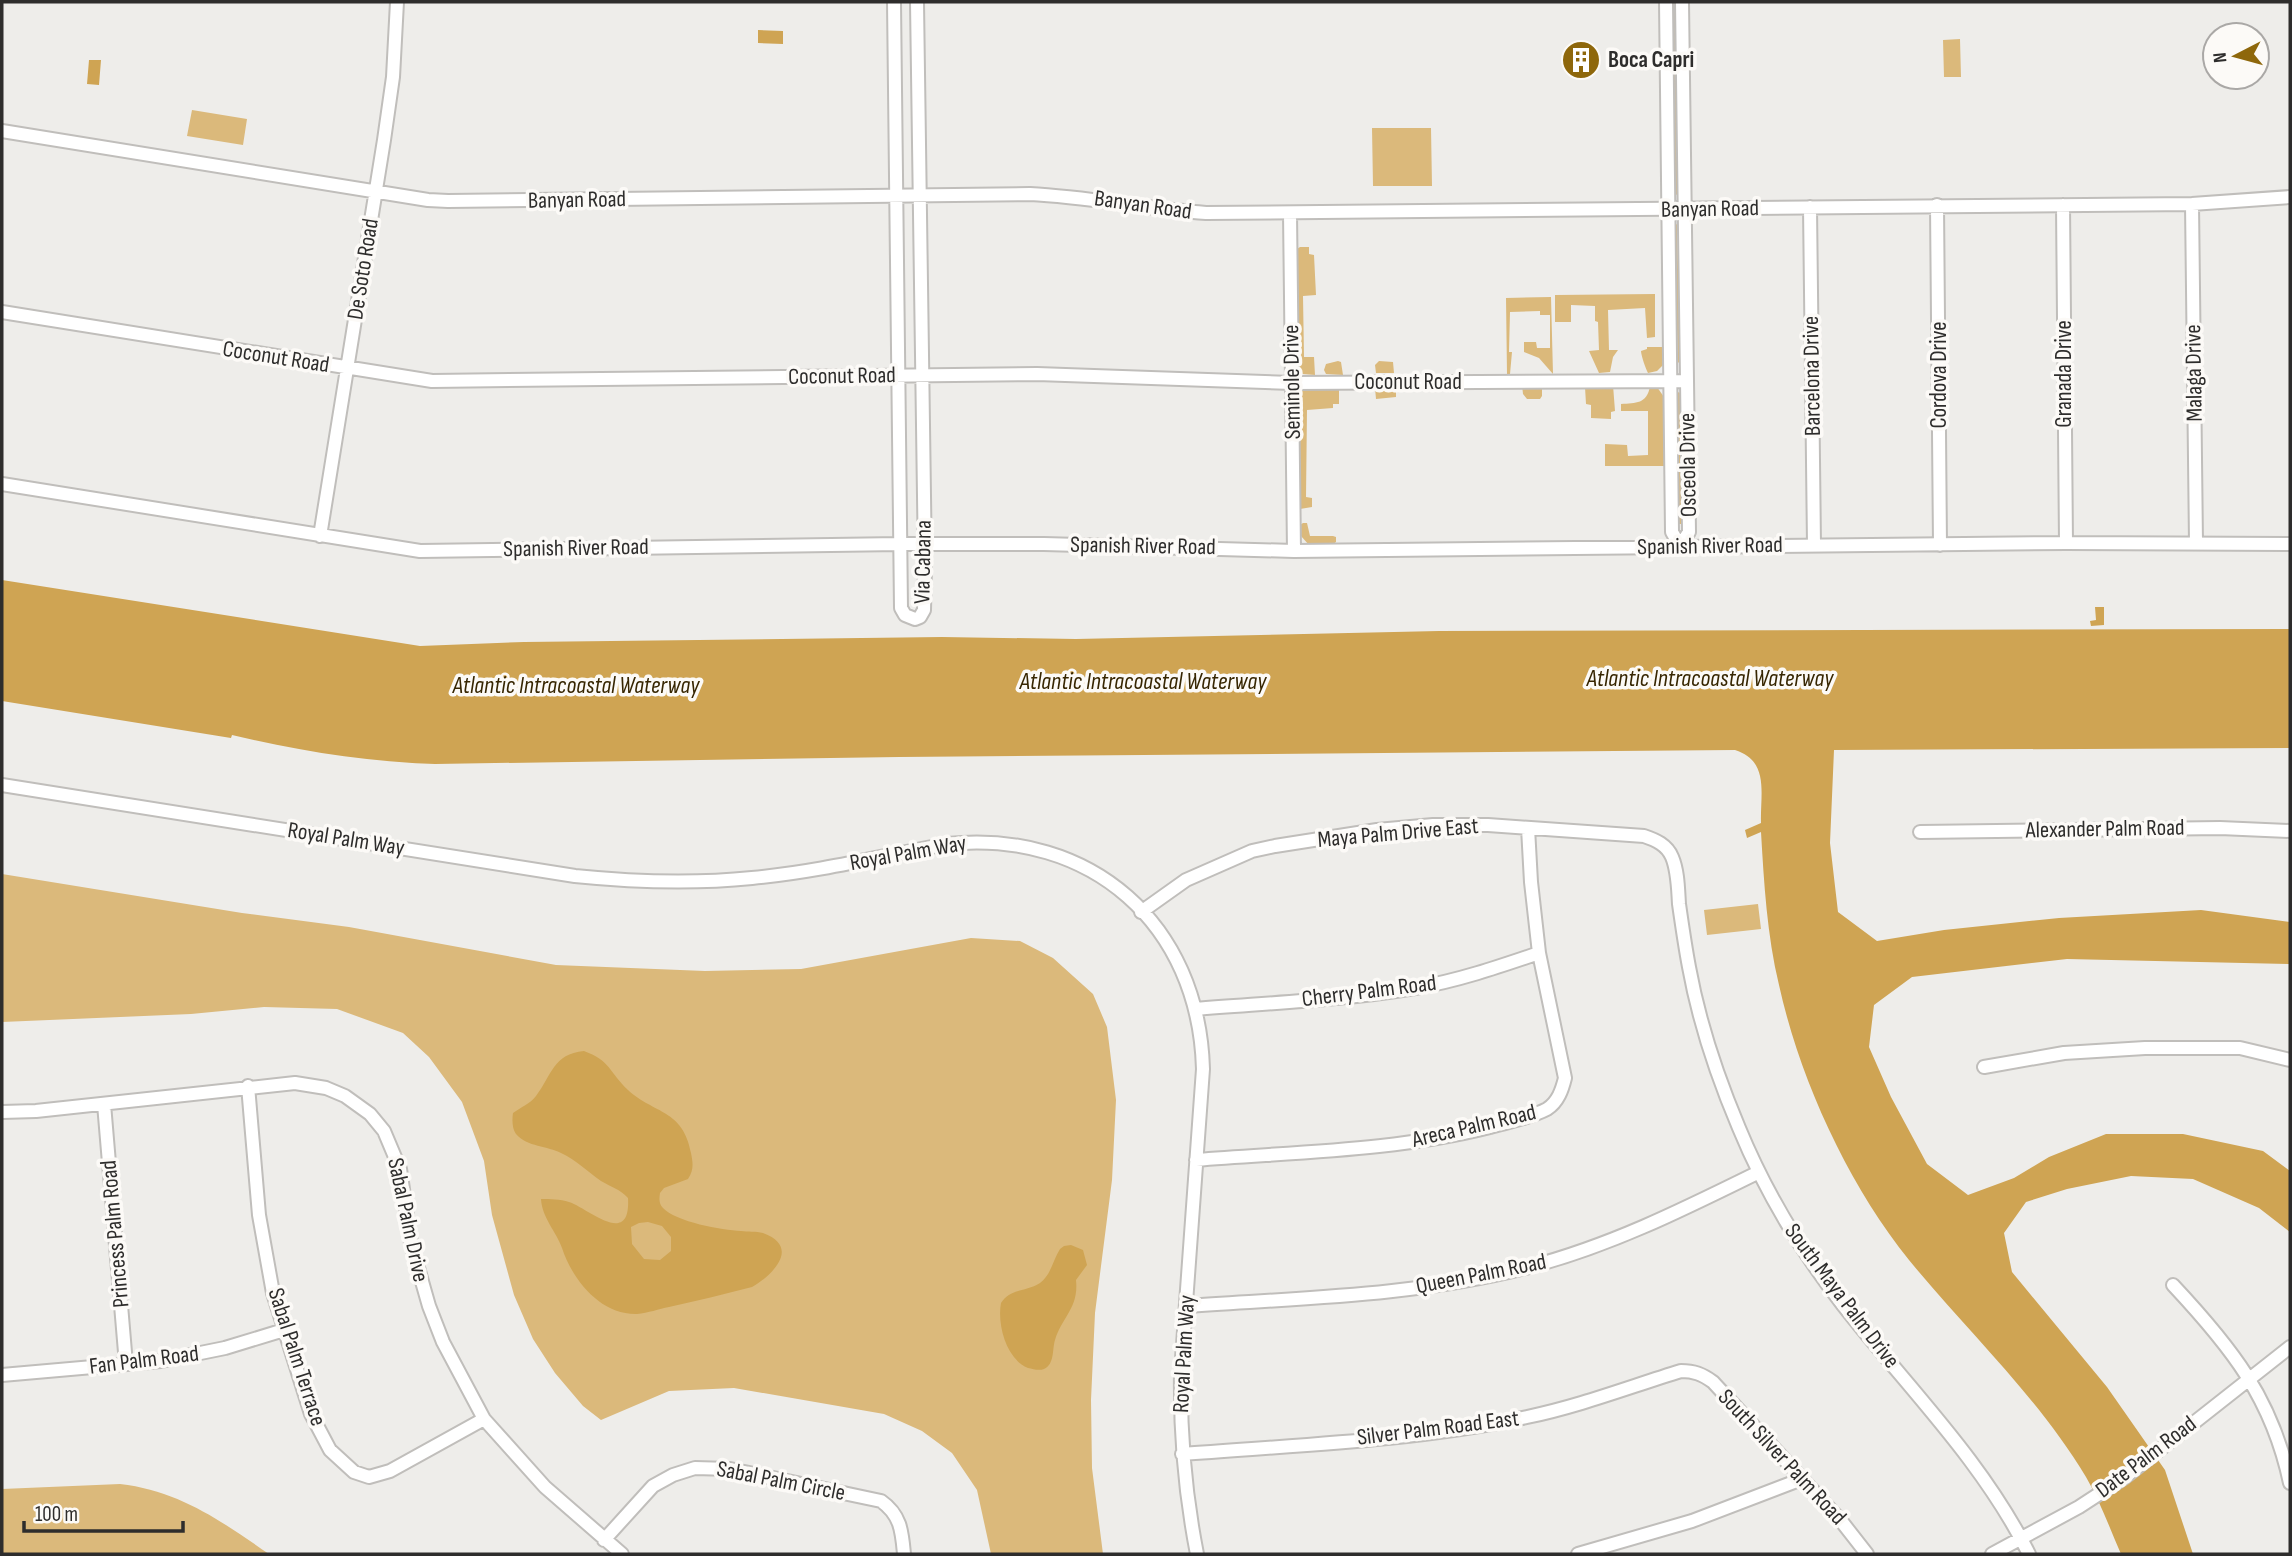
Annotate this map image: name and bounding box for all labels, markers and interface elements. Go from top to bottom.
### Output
north arrow [2201,21,2271,91]
building icon: Boca Capri [1560,39,1602,81]
place label: Boca Capri [1608,46,1694,74]
text: N [2209,51,2233,64]
street label: Banyan Road [1092,184,1194,226]
street label: Banyan Road [528,185,626,215]
street label: Banyan Road [1661,194,1759,224]
street label: De Soto Road [341,216,385,322]
street label: Barcelona Drive [1797,316,1827,436]
street label: Granada Drive [2050,320,2078,428]
street label: Cordova Drive [1925,322,1953,428]
street label: Seminole Drive [1277,324,1307,440]
street label: Malaga Drive [2179,324,2209,422]
street label: Coconut Road [221,335,331,379]
street label: Coconut Road [788,361,896,391]
street label: Coconut Road [1354,368,1462,396]
street label: Osceola Drive [1673,413,1703,517]
street label: Via Cabana [908,520,938,604]
street label: Spanish River Road [1070,531,1216,561]
street label: Spanish River Road [1637,531,1783,561]
street label: Spanish River Road [503,533,649,563]
water label: Atlantic Intracoastal Waterway [1586,664,1834,693]
water label: Atlantic Intracoastal Waterway [1019,667,1267,696]
water label: Atlantic Intracoastal Waterway [452,671,700,700]
street label: Maya Palm Drive East [1316,812,1480,854]
street label: Alexander Palm Road [2024,814,2185,844]
street label: Royal Palm Way [286,816,407,862]
street label: Royal Palm Way [848,829,969,877]
street label: Cherry Palm Road [1300,969,1438,1013]
street label: Areca Palm Road [1408,1098,1539,1154]
street label: Sabal Palm Drive [381,1155,435,1285]
street label: Princess Palm Road [95,1159,135,1309]
street label: South Maya Palm Drive [1778,1218,1906,1374]
street label: Queen Palm Road [1413,1248,1549,1300]
street label: Sabal Palm Terrace [262,1285,332,1429]
street label: Royal Palm Way [1167,1294,1201,1414]
street label: Fan Palm Road [88,1339,200,1381]
street label: South Silver Palm Road [1712,1383,1852,1531]
street label: Silver Palm Road East [1355,1404,1521,1452]
street label: Date Palm Road [2090,1410,2202,1504]
street label: Sabal Palm Circle [714,1455,848,1507]
scale bar [24,1490,184,1534]
text: 100 m [35,1502,78,1527]

